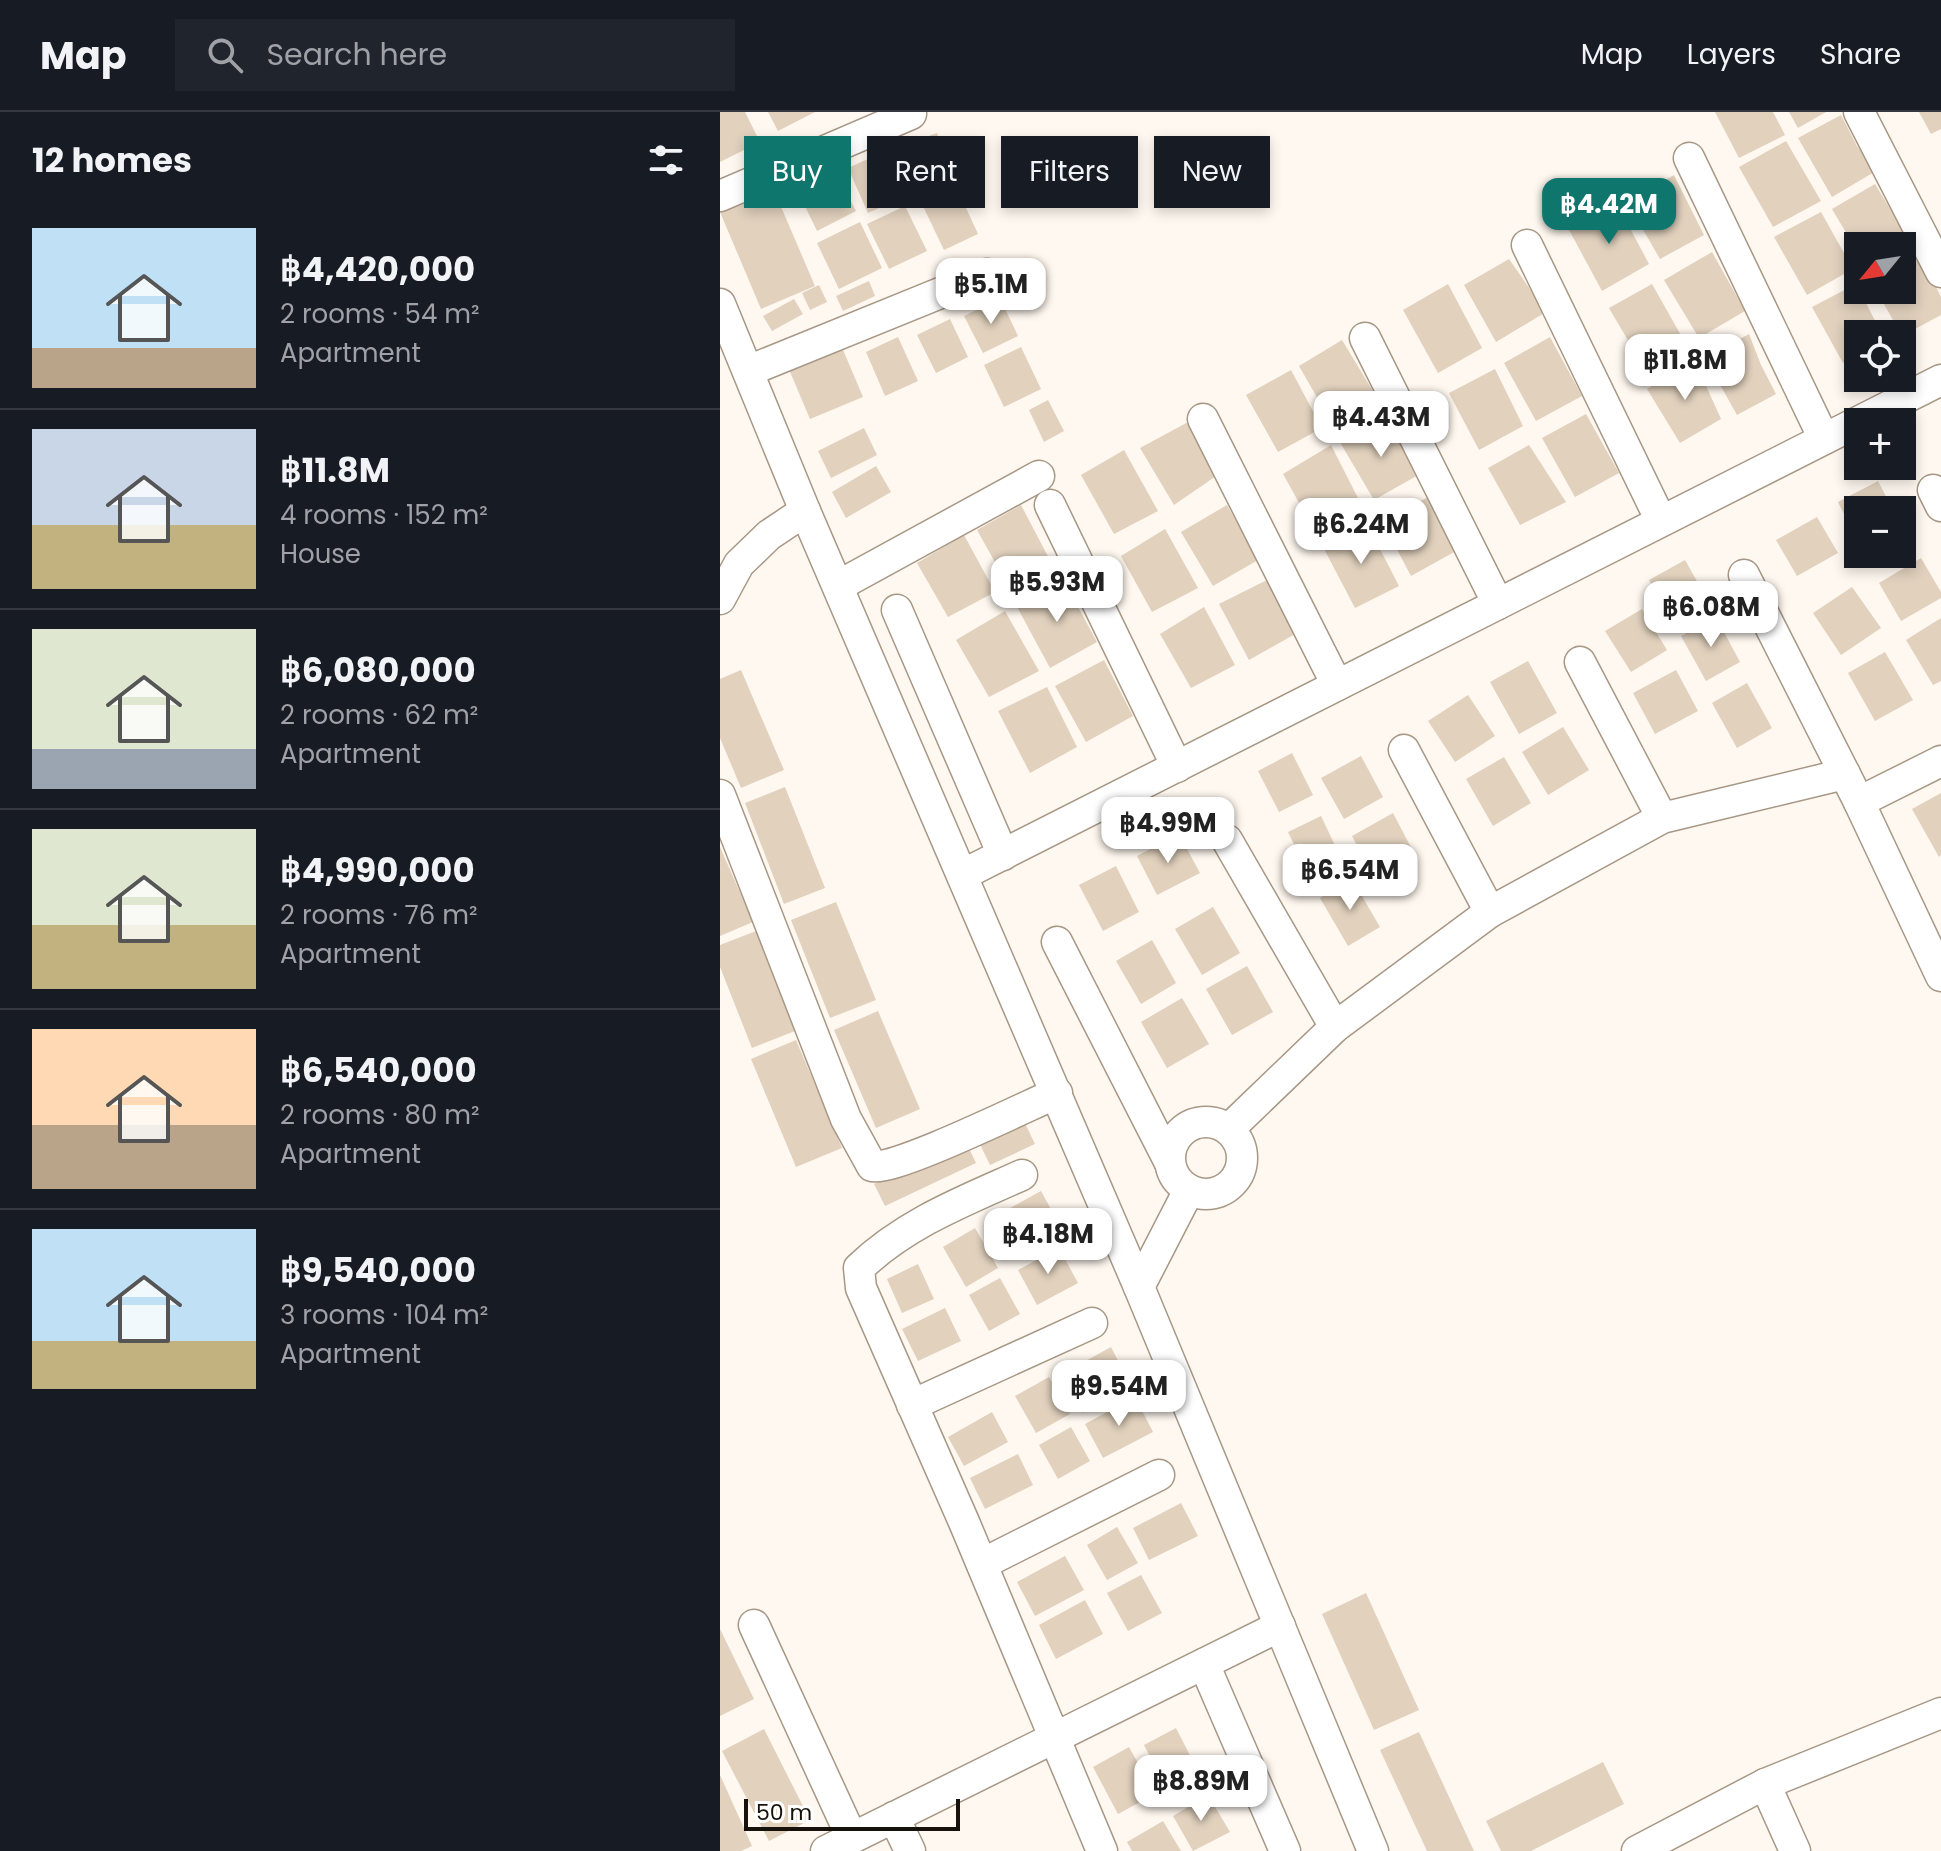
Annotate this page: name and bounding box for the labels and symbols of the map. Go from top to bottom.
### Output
pin: ฿4.42M [1544,178,1674,246]
north arrow [1844,232,1916,304]
pin: ฿5.1M [935,258,1047,326]
pin: ฿11.8M [1620,334,1750,402]
pin: ฿4.43M [1316,391,1446,459]
pin: ฿6.24M [1296,498,1426,566]
pin: ฿5.93M [992,556,1122,624]
pin: ฿6.08M [1646,581,1776,649]
pin: ฿4.99M [1103,797,1233,865]
pin: ฿6.54M [1285,844,1415,912]
pin: ฿4.18M [983,1208,1113,1276]
pin: ฿9.54M [1054,1360,1184,1428]
pin: ฿8.89M [1136,1755,1266,1823]
scale bar [744,1795,960,1831]

